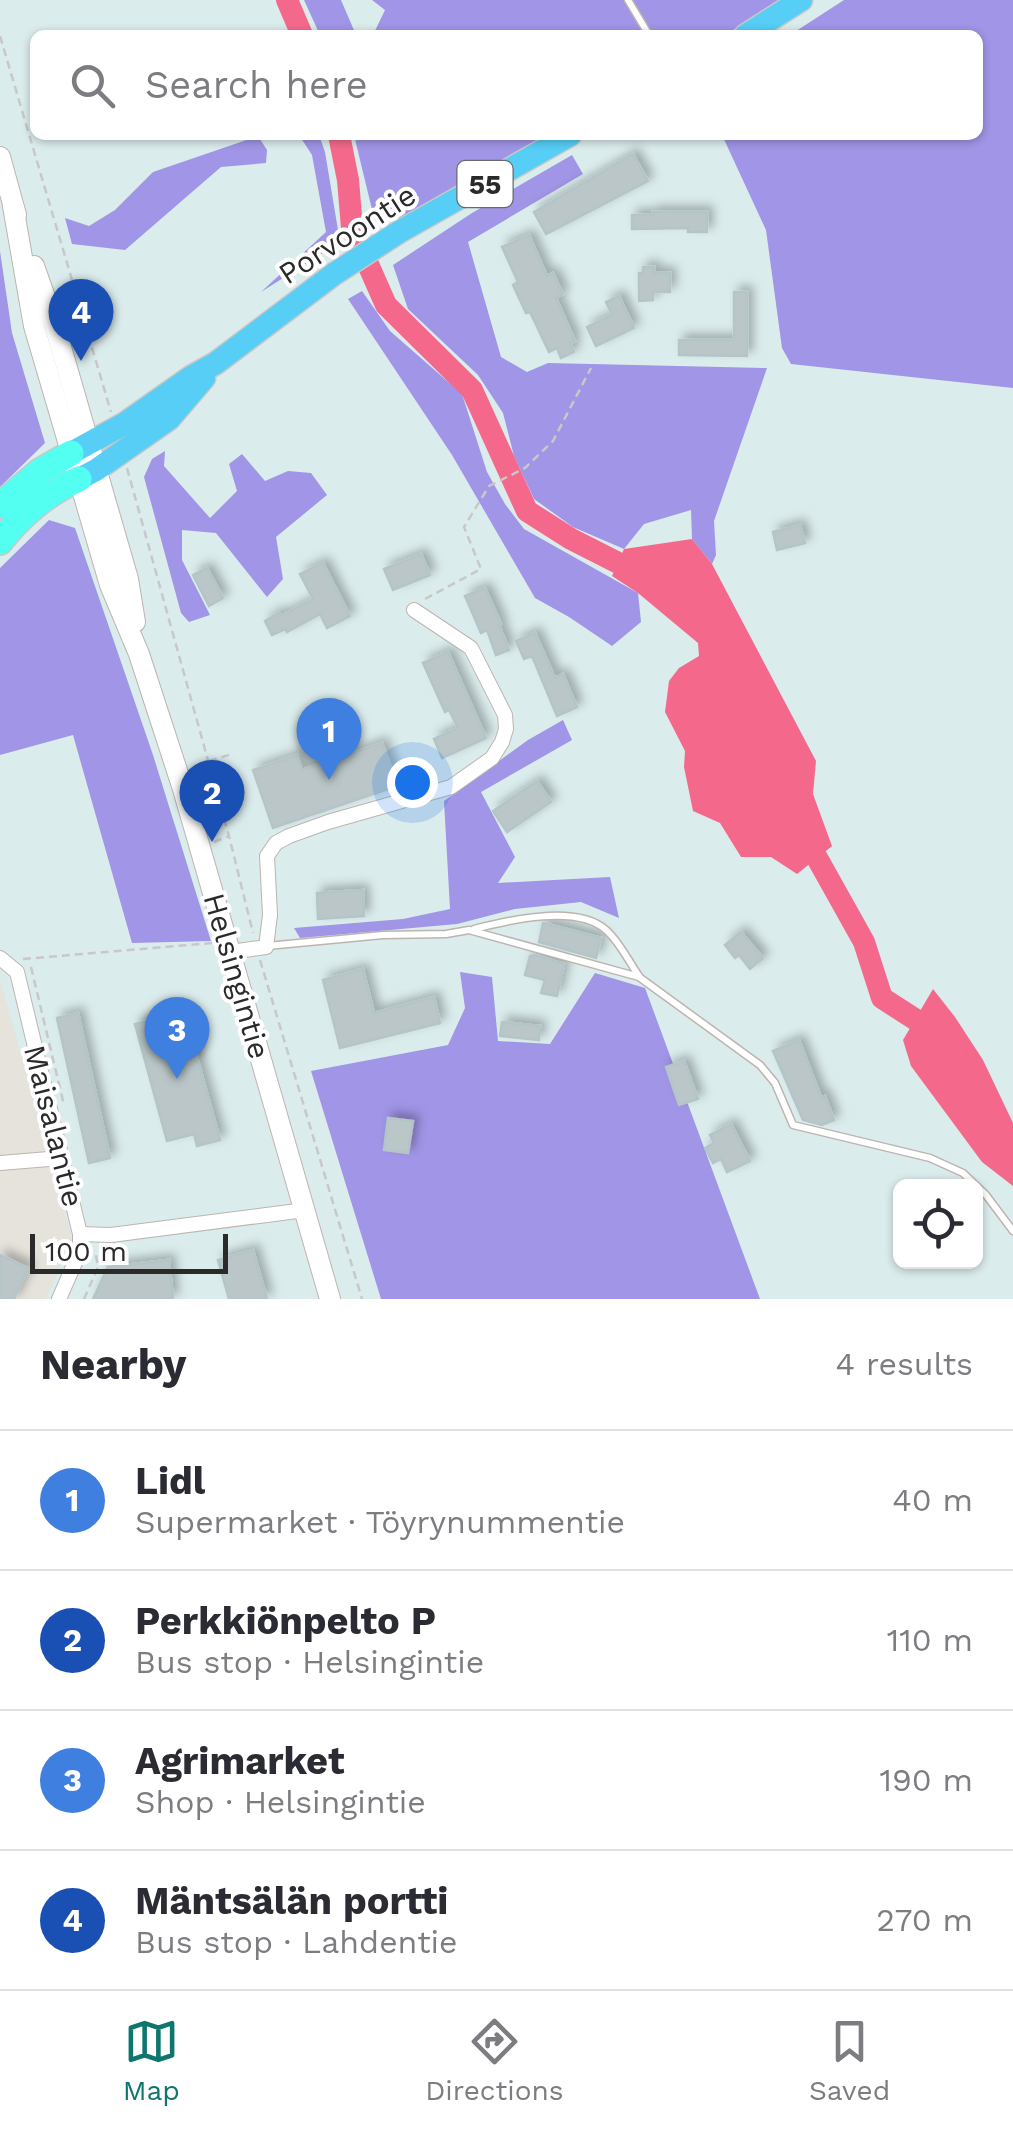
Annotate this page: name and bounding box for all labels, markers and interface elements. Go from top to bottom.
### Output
search box [30,30,983,140]
icon: search [65,58,120,113]
text: Search here [145,63,368,107]
road number: 55 [458,161,512,207]
street label: Porvoontie [272,177,422,291]
pin: 4 [48,278,114,361]
pin: 1 [296,698,362,780]
your location [387,757,438,808]
pin: 2 [180,760,244,842]
street label: Helsingintie [197,889,277,1063]
pin: 3 [144,996,210,1079]
street label: Maisalantie [17,1041,91,1211]
map controls [893,1179,983,1269]
button: locate [893,1179,983,1269]
scale bar [30,1229,228,1274]
text: 100 m [45,1235,127,1268]
text: Nearby [40,1340,187,1389]
text: 4 results [835,1345,973,1383]
text: Lidl [135,1459,205,1503]
text: 1 [66,1481,79,1519]
text: 40 m [892,1481,973,1519]
text: Supermarket · Töyrynummentie [135,1503,625,1541]
text: Perkkiönpelto P [135,1599,436,1643]
text: 2 [63,1621,82,1659]
text: 110 m [887,1621,973,1659]
text: Bus stop · Helsingintie [135,1643,484,1681]
text: Agrimarket [135,1739,345,1783]
text: 3 [63,1761,82,1799]
text: 190 m [879,1761,973,1799]
text: Shop · Helsingintie [135,1783,426,1821]
text: Mäntsälän portti [135,1879,448,1923]
text: 4 [62,1901,83,1939]
text: 270 m [876,1901,973,1939]
text: Bus stop · Lahdentie [135,1923,458,1961]
tab: Map [123,2014,180,2107]
tab: Directions [425,2014,564,2107]
tab: Saved [809,2014,890,2107]

